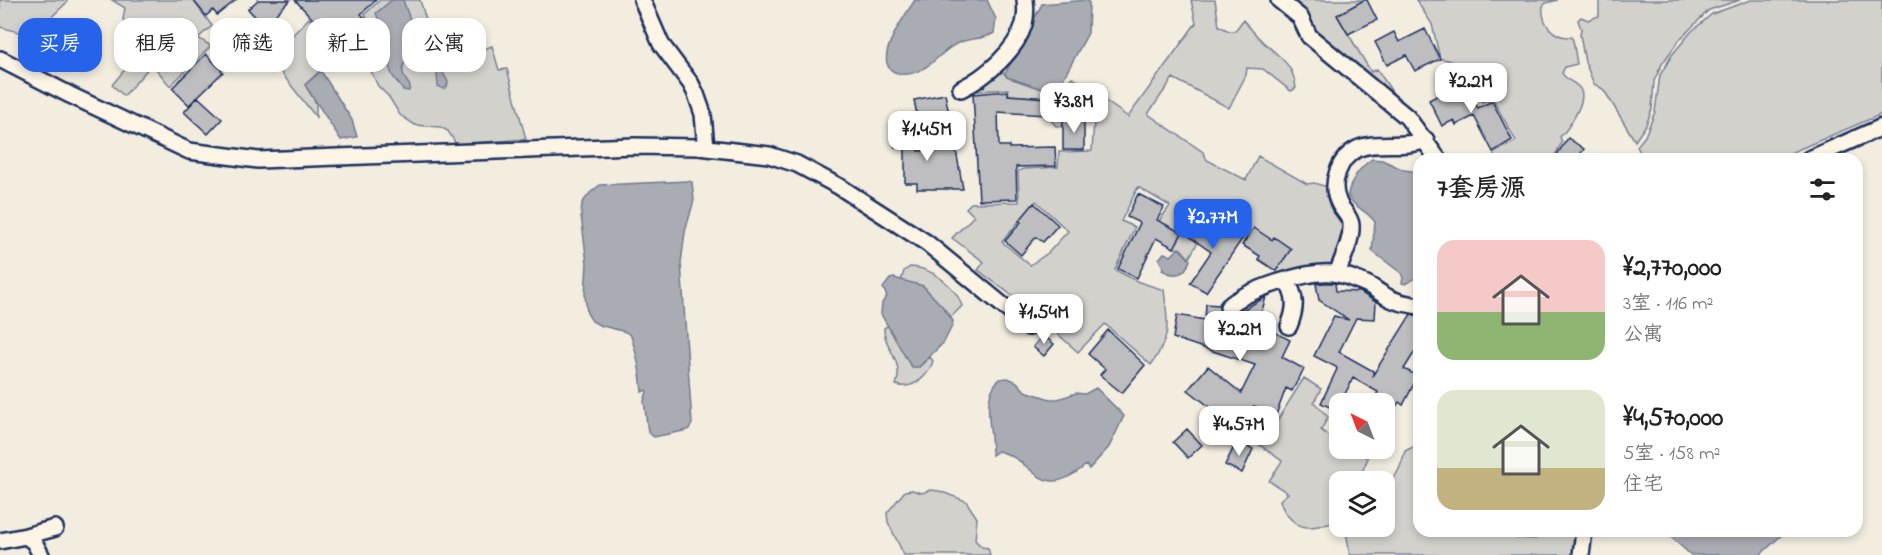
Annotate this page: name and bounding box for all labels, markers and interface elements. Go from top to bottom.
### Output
chip: 买房 [18,18,102,72]
chip: 租房 [114,18,198,72]
chip: 筛选 [210,18,294,72]
chip: 新上 [306,18,390,72]
chip: 公寓 [402,18,486,72]
pin: ¥2.2M [1429,63,1513,114]
text: ¥2.2M [1449,68,1493,97]
pin: ¥3.8M [1032,83,1116,134]
text: ¥3.8M [1054,88,1094,117]
pin: ¥1.45M [878,111,976,162]
text: ¥1.45M [902,116,952,145]
text: 7套房源 [1437,171,1526,209]
icon: filters [1806,173,1839,206]
pin: ¥2.77M [1164,199,1262,250]
text: ¥2.77M [1188,204,1238,233]
text: ¥2,770,000 [1623,250,1721,288]
icon: home [1485,264,1557,336]
text: 3室 · 116 m² [1623,290,1714,319]
pin: ¥1.54M [995,294,1093,345]
text: ¥1.54M [1019,299,1069,328]
pin: ¥2.2M [1198,311,1282,362]
text: ¥2.2M [1218,316,1262,345]
text: 公寓 [1623,321,1663,350]
north arrow [1329,393,1395,459]
map controls [1329,393,1395,537]
text: ¥4,570,000 [1623,400,1723,438]
pin: ¥4.57M [1190,406,1288,457]
text: ¥4.57M [1213,411,1265,440]
icon: home [1485,414,1557,486]
text: 5室 · 158 m² [1623,440,1720,469]
button: layers [1329,471,1395,537]
text: 住宅 [1623,471,1663,500]

